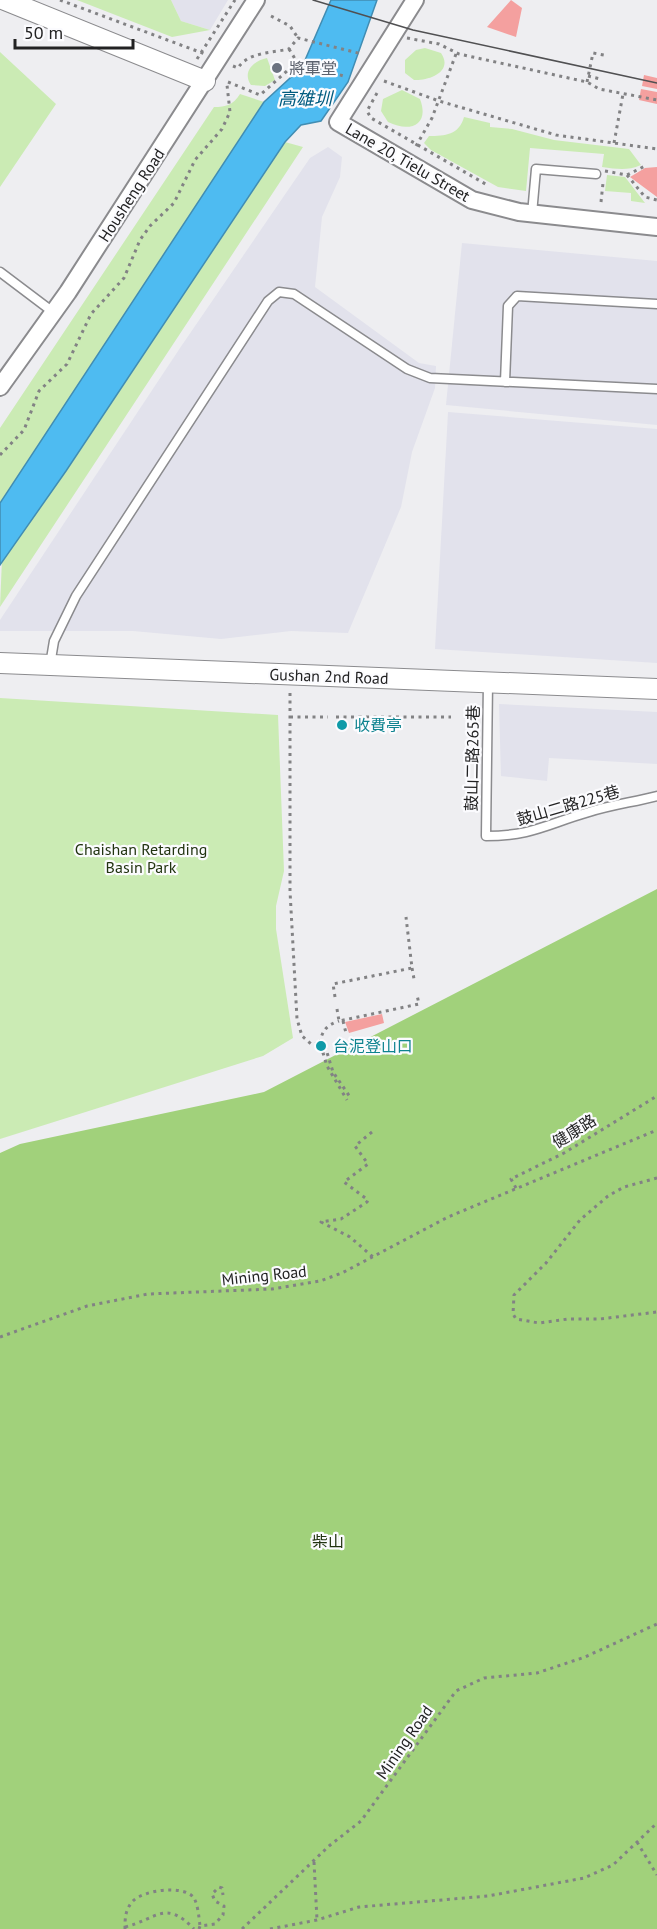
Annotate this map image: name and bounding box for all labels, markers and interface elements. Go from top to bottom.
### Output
scale bar [15,12,134,50]
text: 50 m [24,21,63,44]
place label: 將軍堂 [289,58,337,78]
marker: 將軍堂 [270,61,284,75]
water label: 高雄圳 [278,87,335,110]
street label: Lane 20, Tielu Street [342,118,474,206]
street label: Housheng Road [93,145,169,245]
street label: Gushan 2nd Road [269,664,389,688]
street label: 鼓山二路265巷 [461,705,483,811]
place label: 收費亭 [354,715,402,735]
marker: 收費亭 [335,718,349,732]
street label: 鼓山二路225巷 [514,781,622,829]
park label: Chaishan Retarding Basin Park [75,839,207,877]
place label: 台泥登山口 [333,1036,413,1056]
marker: 台泥登山口 [314,1039,328,1053]
street label: 健康路 [548,1110,600,1152]
street label: Mining Road [220,1261,308,1289]
park label: 柴山 [312,1531,344,1551]
street label: Mining Road [371,1701,437,1783]

